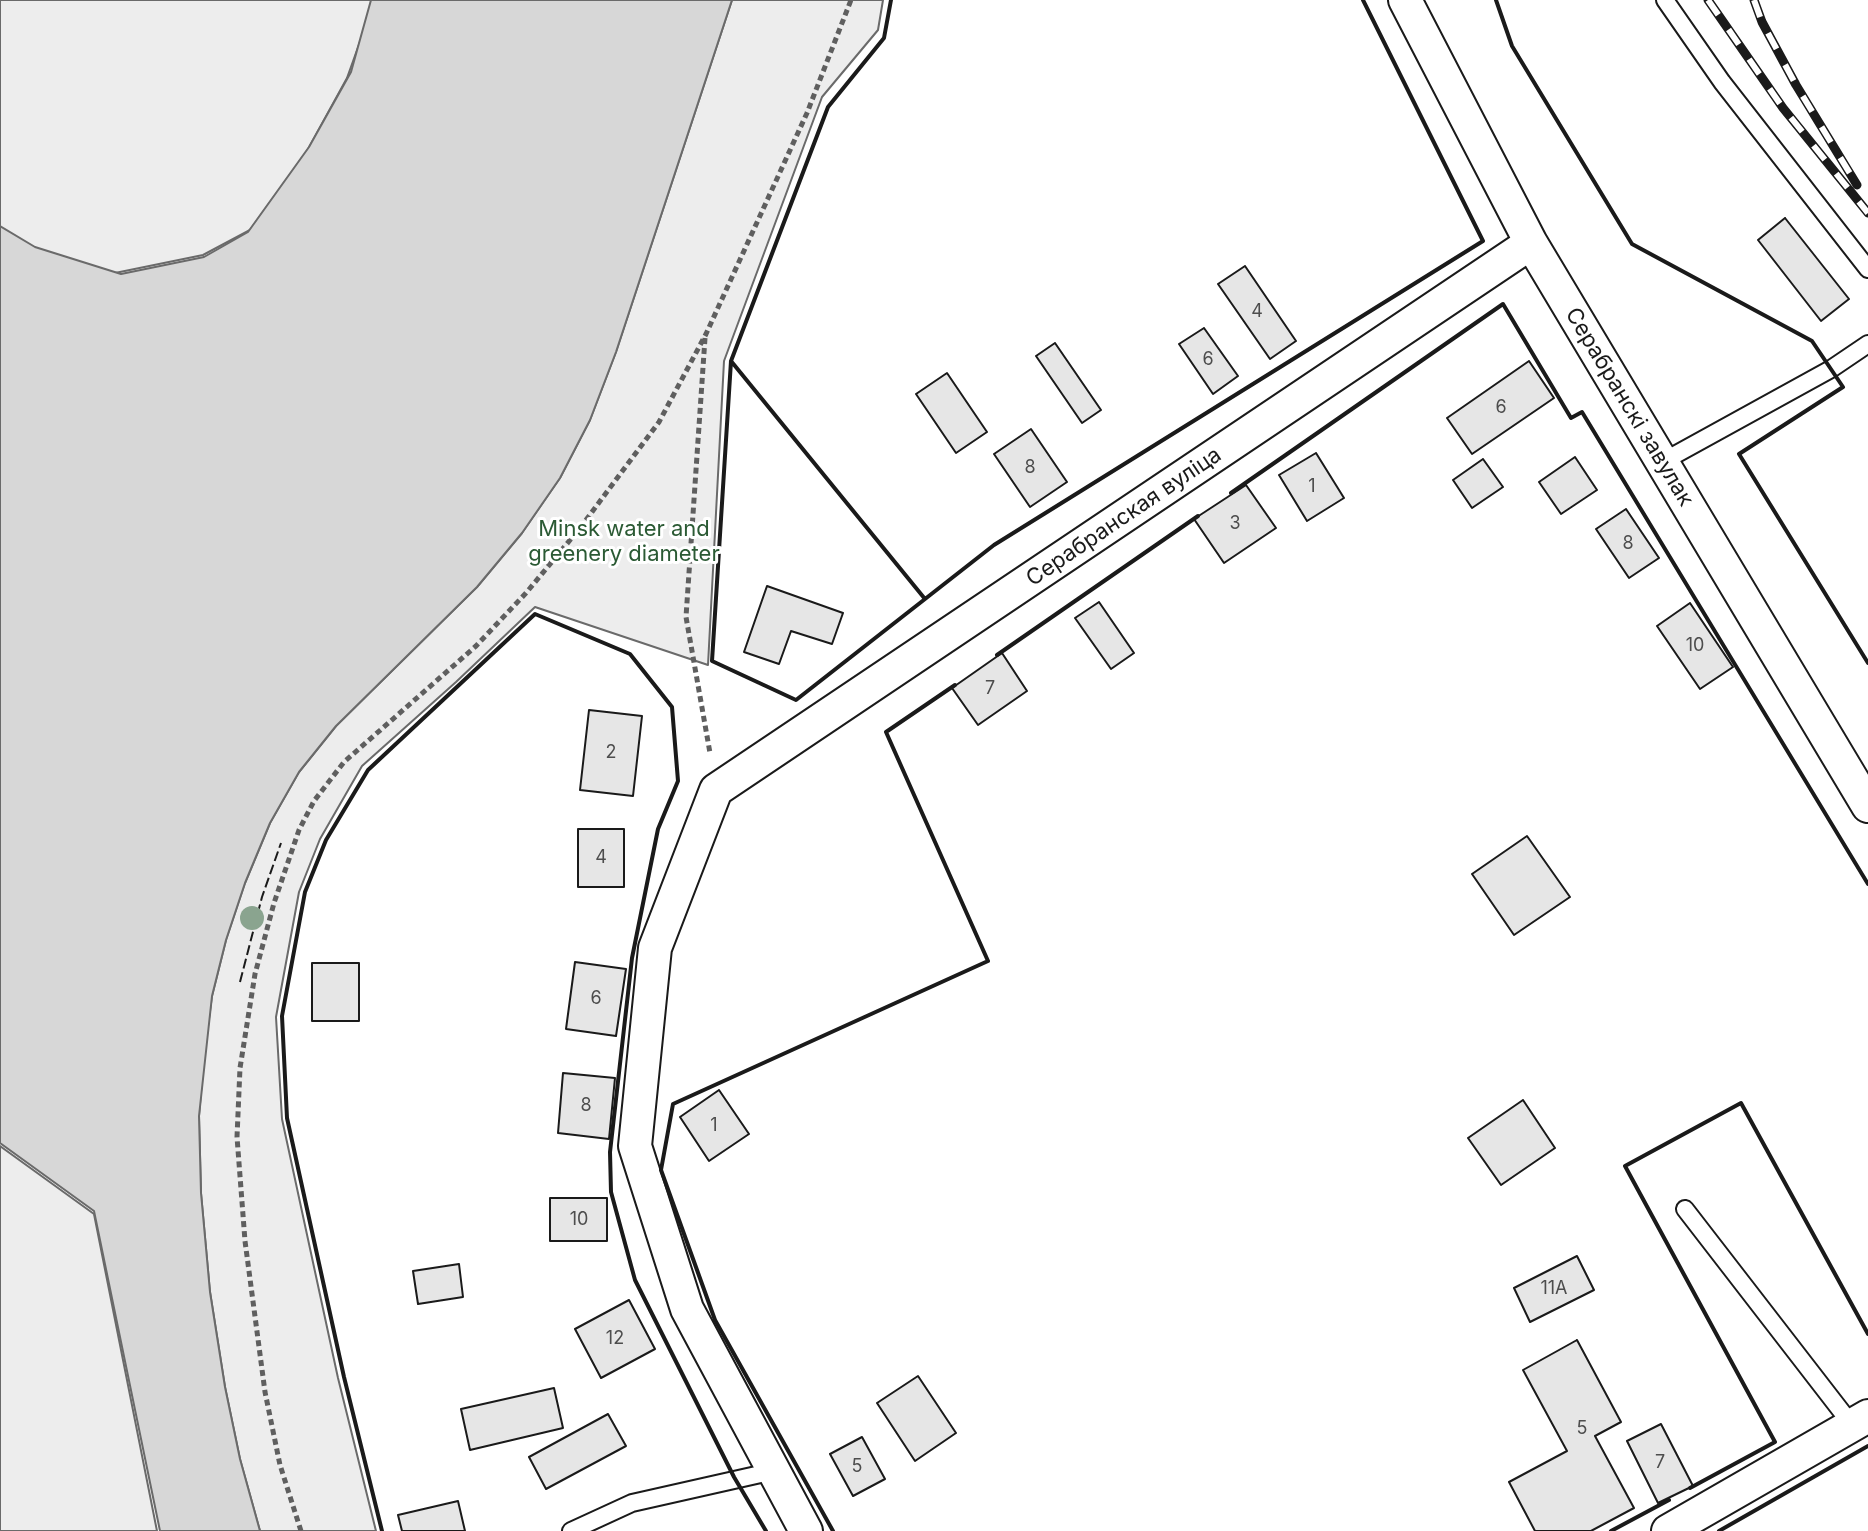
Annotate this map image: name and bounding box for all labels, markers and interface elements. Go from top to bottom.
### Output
house number: 4 [1251,301,1263,323]
street label: Серабранскі завулак [1559,303,1699,511]
house number: 6 [1202,349,1214,371]
house number: 6 [1495,397,1507,419]
street label: Серабранская вуліца [1021,442,1227,592]
house number: 8 [1024,457,1036,479]
house number: 1 [1308,476,1316,498]
house number: 3 [1229,513,1241,535]
park label: Minsk water and greenery diameter [528,516,720,568]
house number: 8 [1622,533,1634,555]
house number: 10 [1686,635,1704,657]
house number: 7 [985,678,995,700]
house number: 2 [606,742,616,764]
house number: 4 [595,847,607,869]
house number: 6 [590,988,602,1010]
house number: 8 [580,1095,592,1117]
house number: 1 [710,1115,718,1137]
house number: 10 [570,1209,588,1231]
house number: 11А [1540,1278,1568,1300]
house number: 12 [606,1328,624,1350]
house number: 5 [1577,1418,1587,1440]
house number: 7 [1655,1452,1665,1474]
house number: 5 [852,1456,862,1478]

